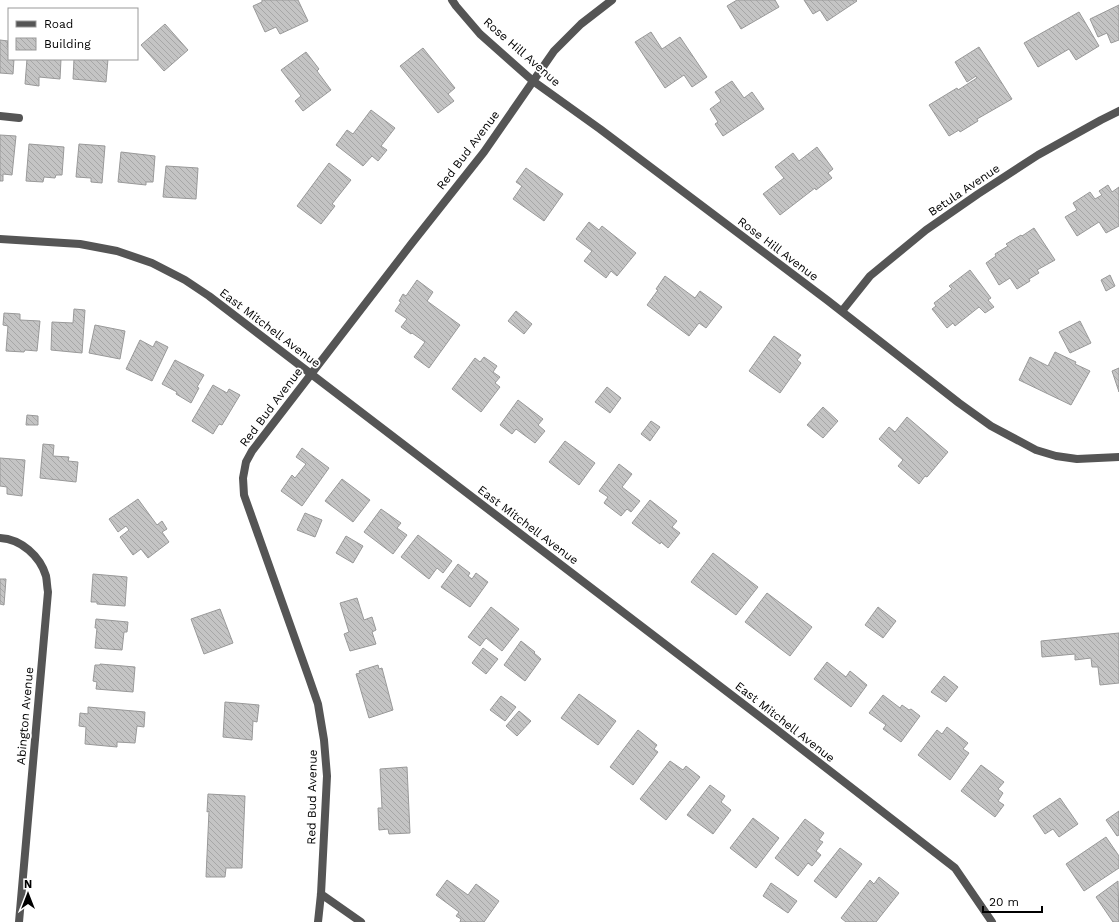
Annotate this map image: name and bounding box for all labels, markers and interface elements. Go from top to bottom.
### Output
legend [8,8,138,60]
street label: Rose Hill Avenue [481,15,563,89]
text: Road [44,17,73,31]
text: Building [44,37,91,51]
street label: Red Bud Avenue [434,108,502,192]
street label: Betula Avenue [926,161,1002,219]
street label: Rose Hill Avenue [735,214,821,284]
street label: East Mitchell Avenue [217,286,323,370]
street label: Red Bud Avenue [237,365,305,449]
street label: East Mitchell Avenue [475,483,581,567]
street label: Abington Avenue [14,666,36,766]
street label: East Mitchell Avenue [732,679,838,765]
street label: Red Bud Avenue [304,749,320,845]
north arrow [8,874,48,914]
text: N [24,878,32,891]
scale bar [983,888,1042,914]
text: 20 m [989,895,1019,909]

